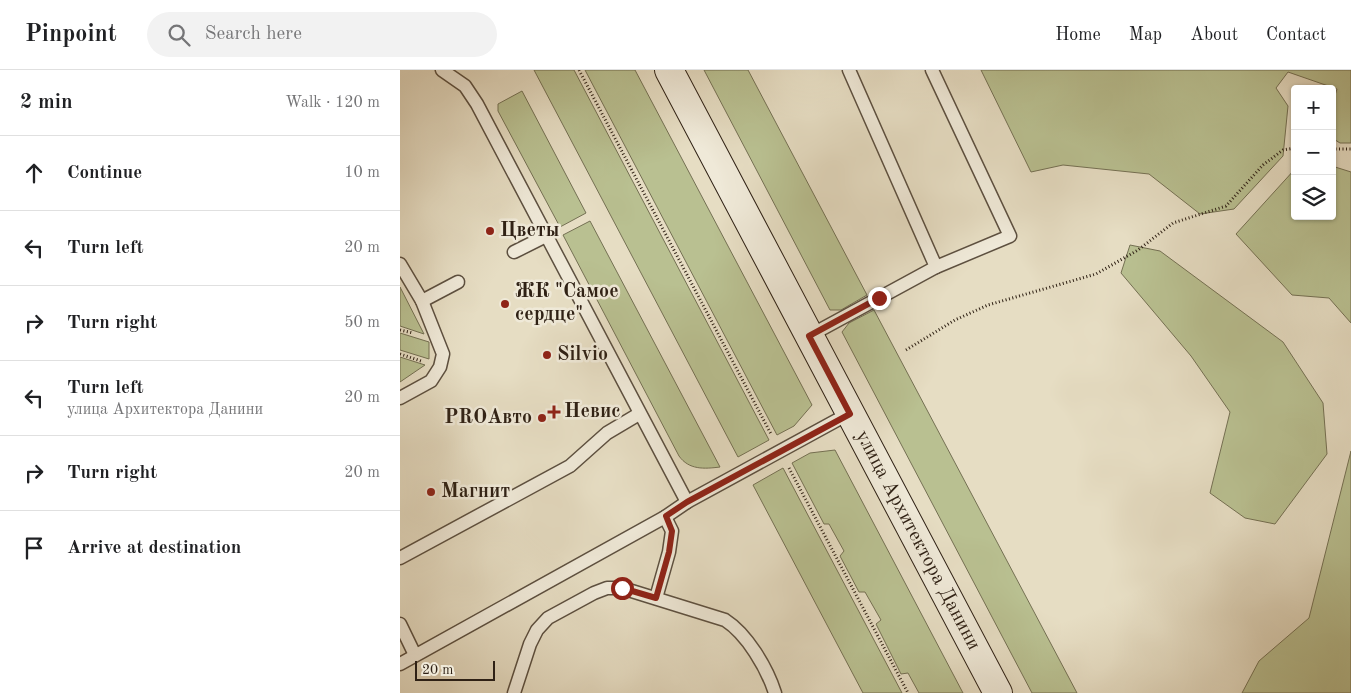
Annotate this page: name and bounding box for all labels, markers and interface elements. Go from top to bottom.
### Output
search box [147,12,497,57]
icon: search [165,21,193,49]
text: Pinpoint [25,23,117,47]
text: Search here [205,25,302,44]
text: Home [1055,26,1101,44]
text: Map [1129,26,1162,44]
text: About [1190,26,1238,44]
text: Contact [1266,26,1326,44]
map controls [1291,85,1336,220]
button: + [1291,85,1336,130]
text: 2 min [20,92,73,113]
text: Walk · 120 m [285,95,380,111]
button: − [1291,130,1336,175]
icon: ahead [20,159,48,187]
text: Continue [67,164,142,183]
text: 10 m [344,165,380,181]
button: layers [1291,175,1336,220]
place label: Цветы [500,221,559,241]
marker: Цветы [484,225,496,237]
icon: left [20,234,48,262]
text: Turn left [67,239,144,258]
text: 20 m [344,240,380,256]
place label: ЖК "Самое сердце" [515,282,619,325]
route end [868,287,891,310]
marker: ЖК "Самое сердце" [499,298,511,310]
icon: right [20,309,48,337]
text: Turn right [67,314,157,333]
text: 50 m [344,315,380,331]
place label: Silvio [557,345,608,365]
marker: Silvio [541,349,553,361]
text: Turn left [67,379,144,398]
icon: left [20,384,48,412]
text: 20 m [344,390,380,406]
text: улица Архитектора Данини [67,402,263,418]
place label: Невис [564,402,621,422]
marker: Невис [548,406,560,418]
place label: PROАвто [444,408,532,428]
marker: PROАвто [536,412,548,424]
street label: улица Архитектора Данини [851,427,984,654]
icon: right [20,459,48,487]
text: Turn right [67,464,157,483]
text: 20 m [344,465,380,481]
place label: Магнит [441,482,510,502]
marker: Магнит [425,486,437,498]
icon: arrive [20,534,48,562]
text: Arrive at destination [67,539,241,558]
route start [611,577,634,600]
scale bar [415,658,495,681]
text: 20 m [422,663,453,677]

